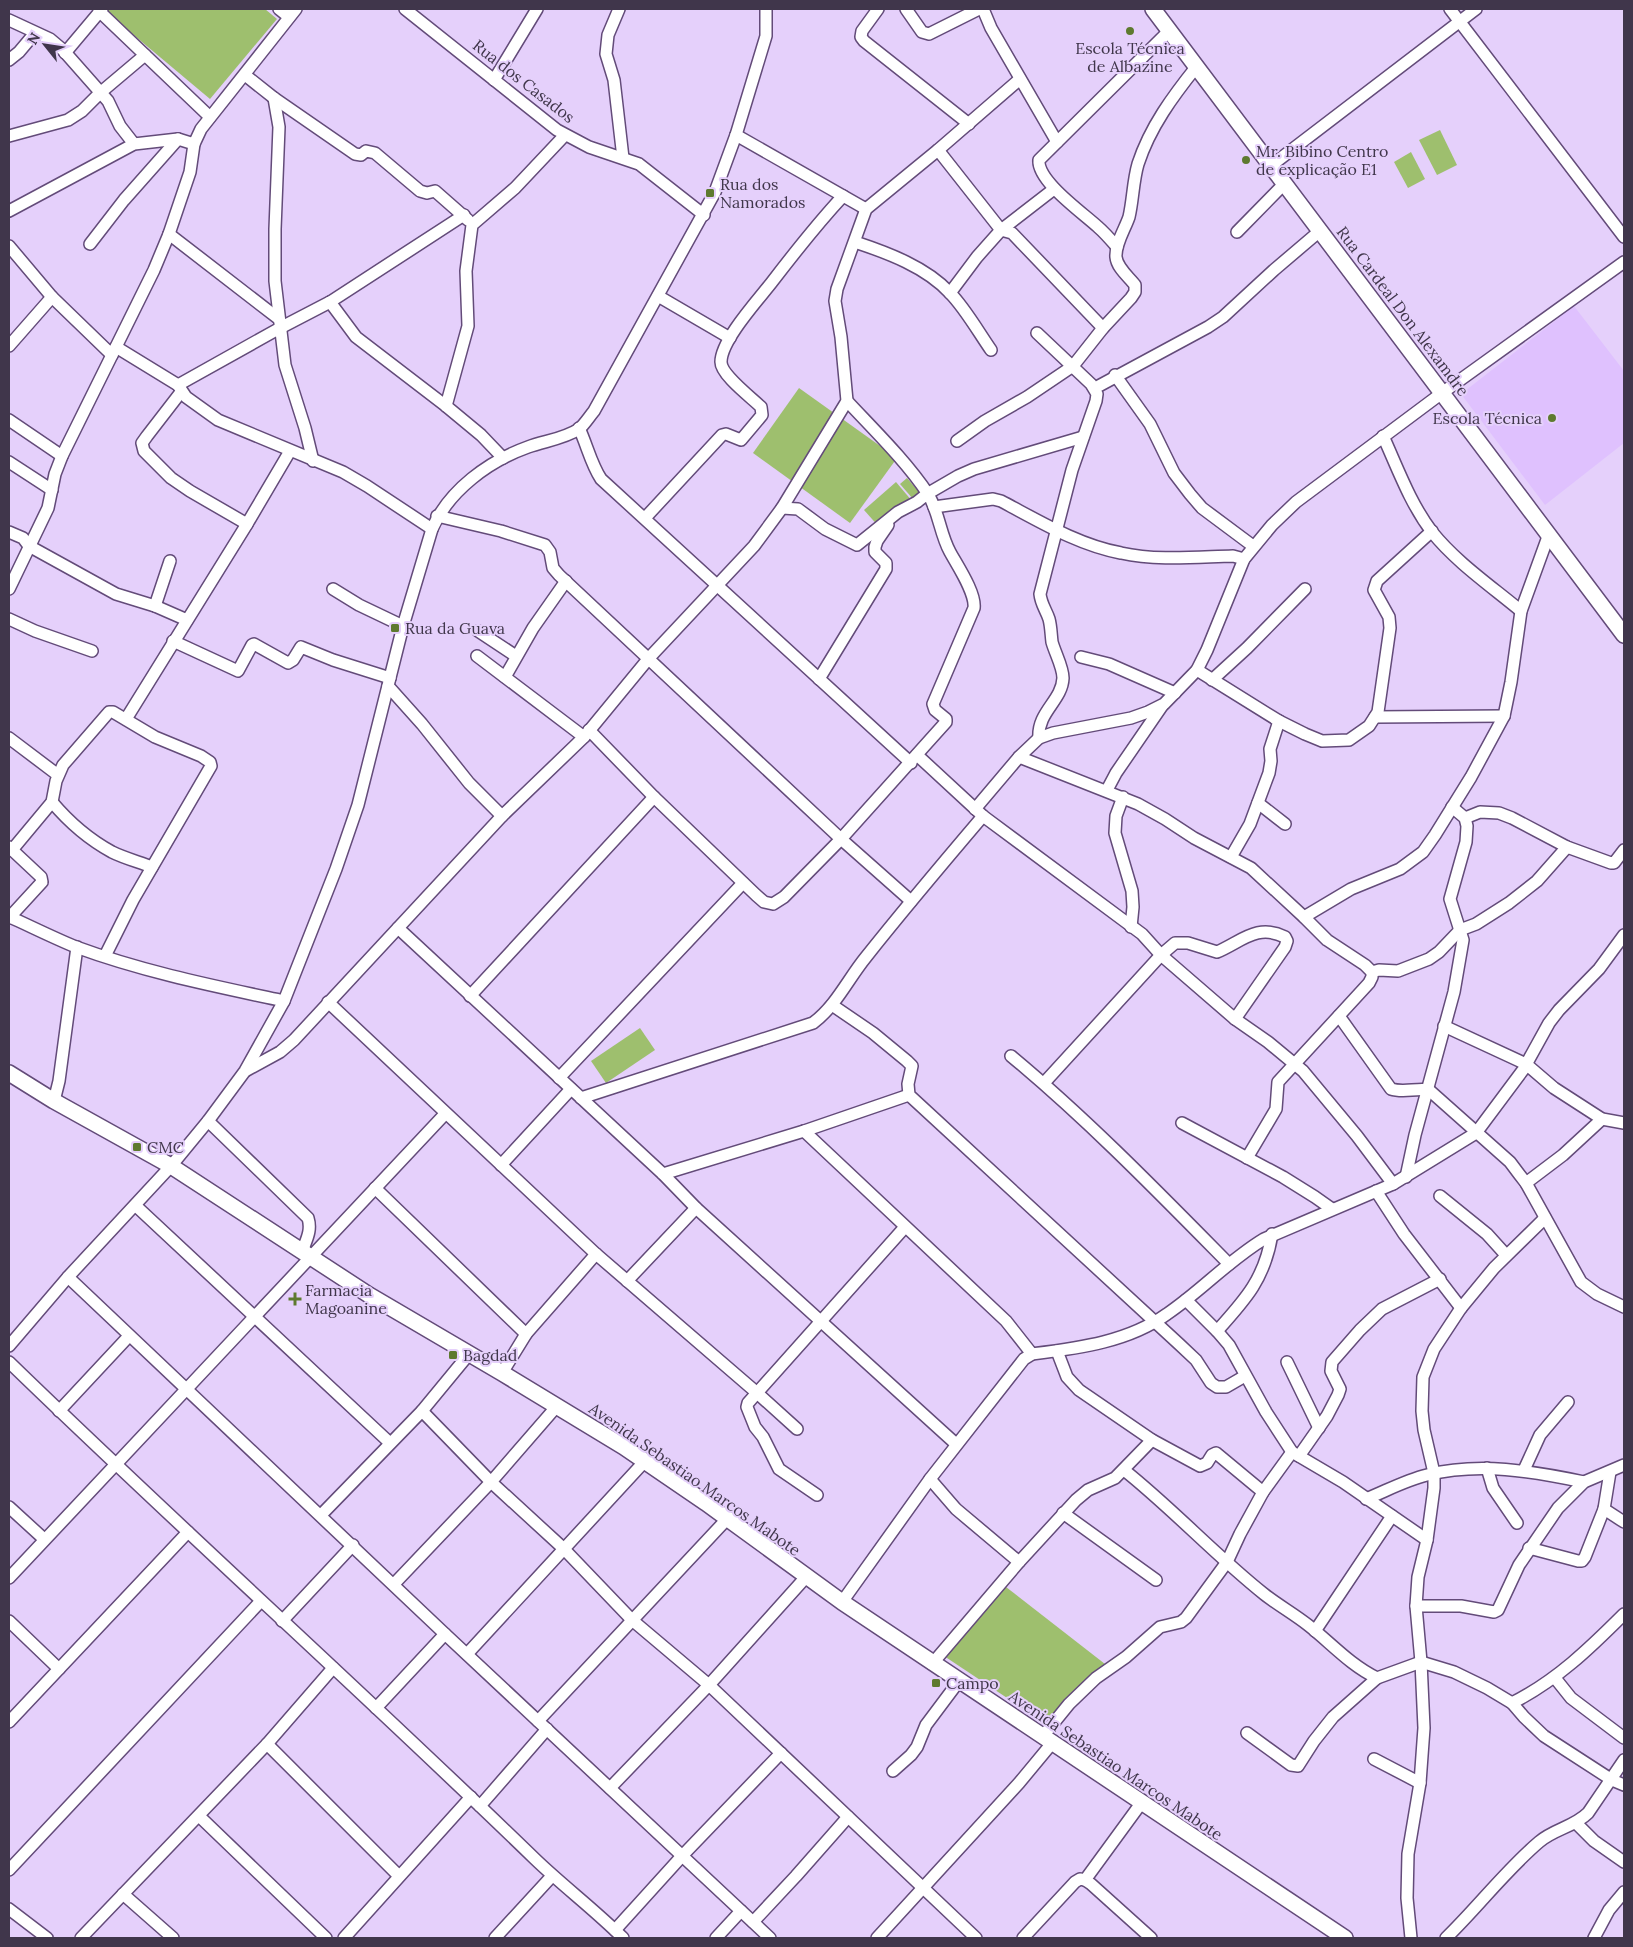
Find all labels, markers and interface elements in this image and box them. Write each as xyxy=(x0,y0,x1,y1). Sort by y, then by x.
north arrow xyxy=(20,20,70,70)
marker: Escola Técnica de Albazine xyxy=(1124,25,1136,37)
text: N xyxy=(23,29,44,48)
street label: Rua dos Casados xyxy=(469,35,579,127)
place label: Escola Técnica de Albazine xyxy=(1075,38,1185,76)
place label: Mr. Bibino Centro de explicação E1 xyxy=(1256,141,1388,179)
marker: Mr. Bibino Centro de explicação E1 xyxy=(1240,154,1252,166)
place label: Rua dos Namorados xyxy=(720,174,805,212)
marker: Rua dos Namorados xyxy=(704,187,716,199)
street label: Rua Cardeal Don Alexamdre xyxy=(1333,222,1474,400)
place label: Escola Técnica xyxy=(1433,408,1542,428)
marker: Escola Técnica xyxy=(1546,412,1558,424)
place label: Rua da Guava xyxy=(405,618,505,638)
marker: Rua da Guava xyxy=(389,622,401,634)
place label: CMC xyxy=(147,1137,184,1157)
marker: CMC xyxy=(131,1141,143,1153)
place label: Farmacia Magoanine xyxy=(305,1280,387,1318)
marker: Farmacia Magoanine xyxy=(289,1293,301,1305)
place label: Bagdad xyxy=(463,1345,518,1365)
marker: Bagdad xyxy=(447,1349,459,1361)
street label: Avenida Sebastiao Marcos Mabote xyxy=(585,1398,805,1560)
place label: Campo xyxy=(946,1673,999,1693)
marker: Campo xyxy=(930,1677,942,1689)
street label: Avenida Sebastiao Marcos Mabote xyxy=(1004,1685,1227,1844)

